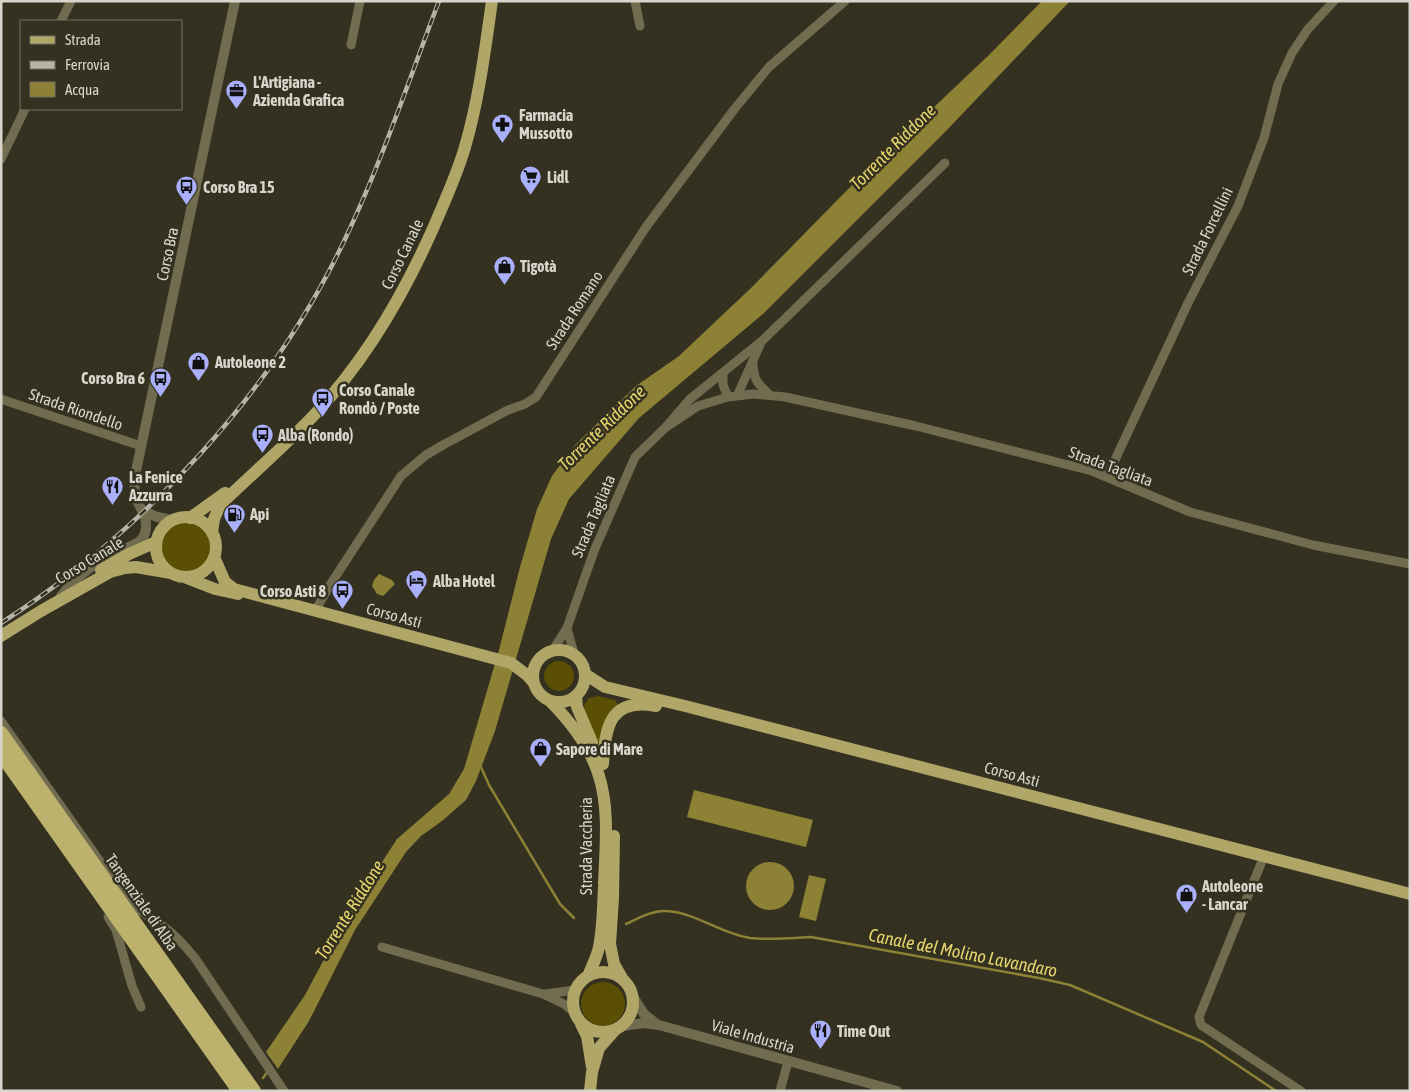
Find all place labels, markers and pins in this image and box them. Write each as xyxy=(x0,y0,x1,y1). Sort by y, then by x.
place label: L'Artigiana - Azienda Grafica xyxy=(252,73,344,109)
office icon: L'Artigiana - Azienda Grafica xyxy=(225,79,249,110)
place label: Farmacia Mussotto xyxy=(519,106,573,142)
pharmacy icon: Farmacia Mussotto xyxy=(491,112,515,143)
supermarket icon: Lidl xyxy=(519,165,543,196)
place label: Lidl xyxy=(547,168,569,186)
bus stop icon: Corso Bra 15 xyxy=(175,175,199,206)
place label: Corso Bra 15 xyxy=(203,178,275,196)
shop icon: Tigotà xyxy=(492,254,516,285)
place label: Tigotà xyxy=(520,257,557,275)
shop icon: Autoleone 2 xyxy=(187,350,211,381)
place label: Autoleone 2 xyxy=(214,353,286,371)
bus stop icon: Corso Bra 6 xyxy=(149,366,173,397)
place label: Corso Bra 6 xyxy=(81,369,145,387)
place label: Corso Canale Rondò / Poste xyxy=(339,381,420,417)
bus stop icon: Corso Canale Rondò / Poste xyxy=(311,387,335,418)
bus stop icon: Alba (Rondo) xyxy=(250,423,274,454)
place label: Alba (Rondo) xyxy=(277,426,354,444)
place label: La Fenice Azzurra xyxy=(128,468,183,504)
restaurant icon: La Fenice Azzurra xyxy=(101,474,125,505)
fuel station icon: Api xyxy=(222,502,246,533)
place label: Api xyxy=(249,505,269,523)
hotel icon: Alba Hotel xyxy=(405,569,429,600)
place label: Alba Hotel xyxy=(432,572,496,590)
bus stop icon: Corso Asti 8 xyxy=(330,579,354,610)
place label: Corso Asti 8 xyxy=(260,582,326,600)
shop icon: Sapore di Mare xyxy=(528,737,552,768)
place label: Sapore di Mare xyxy=(556,740,643,758)
place label: Autoleone - Lancar xyxy=(1201,877,1263,913)
shop icon: Autoleone - Lancar xyxy=(1174,883,1198,914)
restaurant icon: Time Out xyxy=(809,1019,833,1050)
place label: Time Out xyxy=(837,1022,890,1040)

